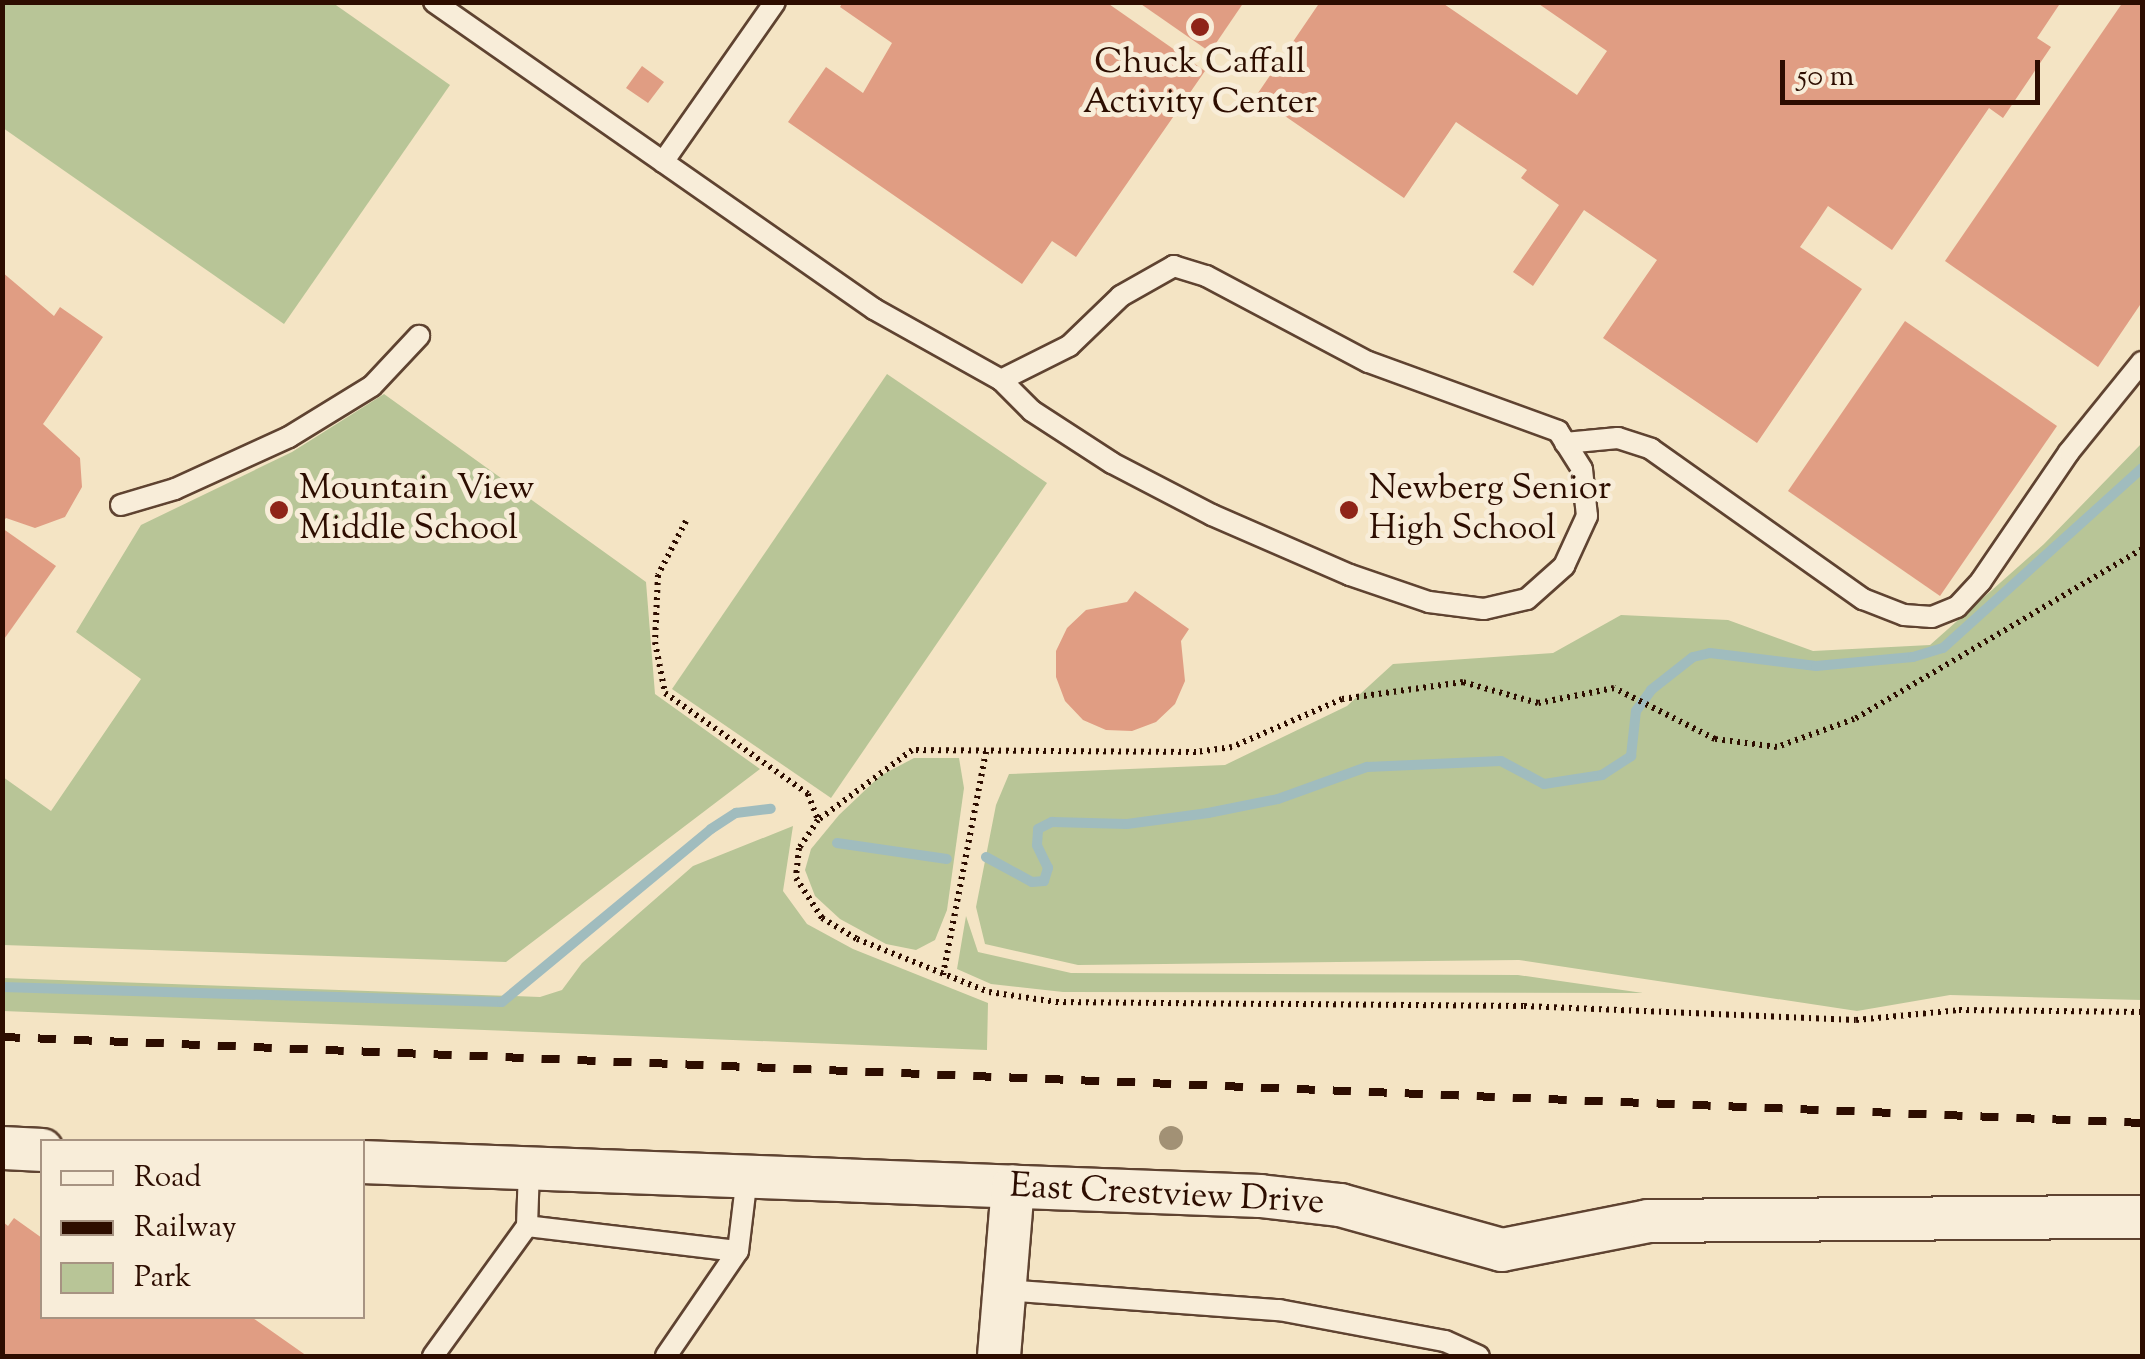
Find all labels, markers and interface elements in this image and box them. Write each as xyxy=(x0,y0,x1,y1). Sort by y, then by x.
marker: Chuck Caffall Activity Center xyxy=(1189,16,1211,38)
scale bar xyxy=(1785,40,2045,102)
place label: Chuck Caffall Activity Center xyxy=(1083,43,1317,125)
text: 50 m xyxy=(1797,56,1854,99)
place label: Mountain View Middle School xyxy=(299,469,534,551)
place label: Newberg Senior High School xyxy=(1369,469,1611,551)
marker: Mountain View Middle School xyxy=(268,499,290,521)
marker: Newberg Senior High School xyxy=(1338,499,1360,521)
legend xyxy=(40,1139,365,1319)
text: Road xyxy=(134,1157,201,1200)
street label: East Crestview Drive xyxy=(1009,1167,1325,1225)
text: Railway xyxy=(134,1207,237,1250)
text: Park xyxy=(134,1257,191,1300)

